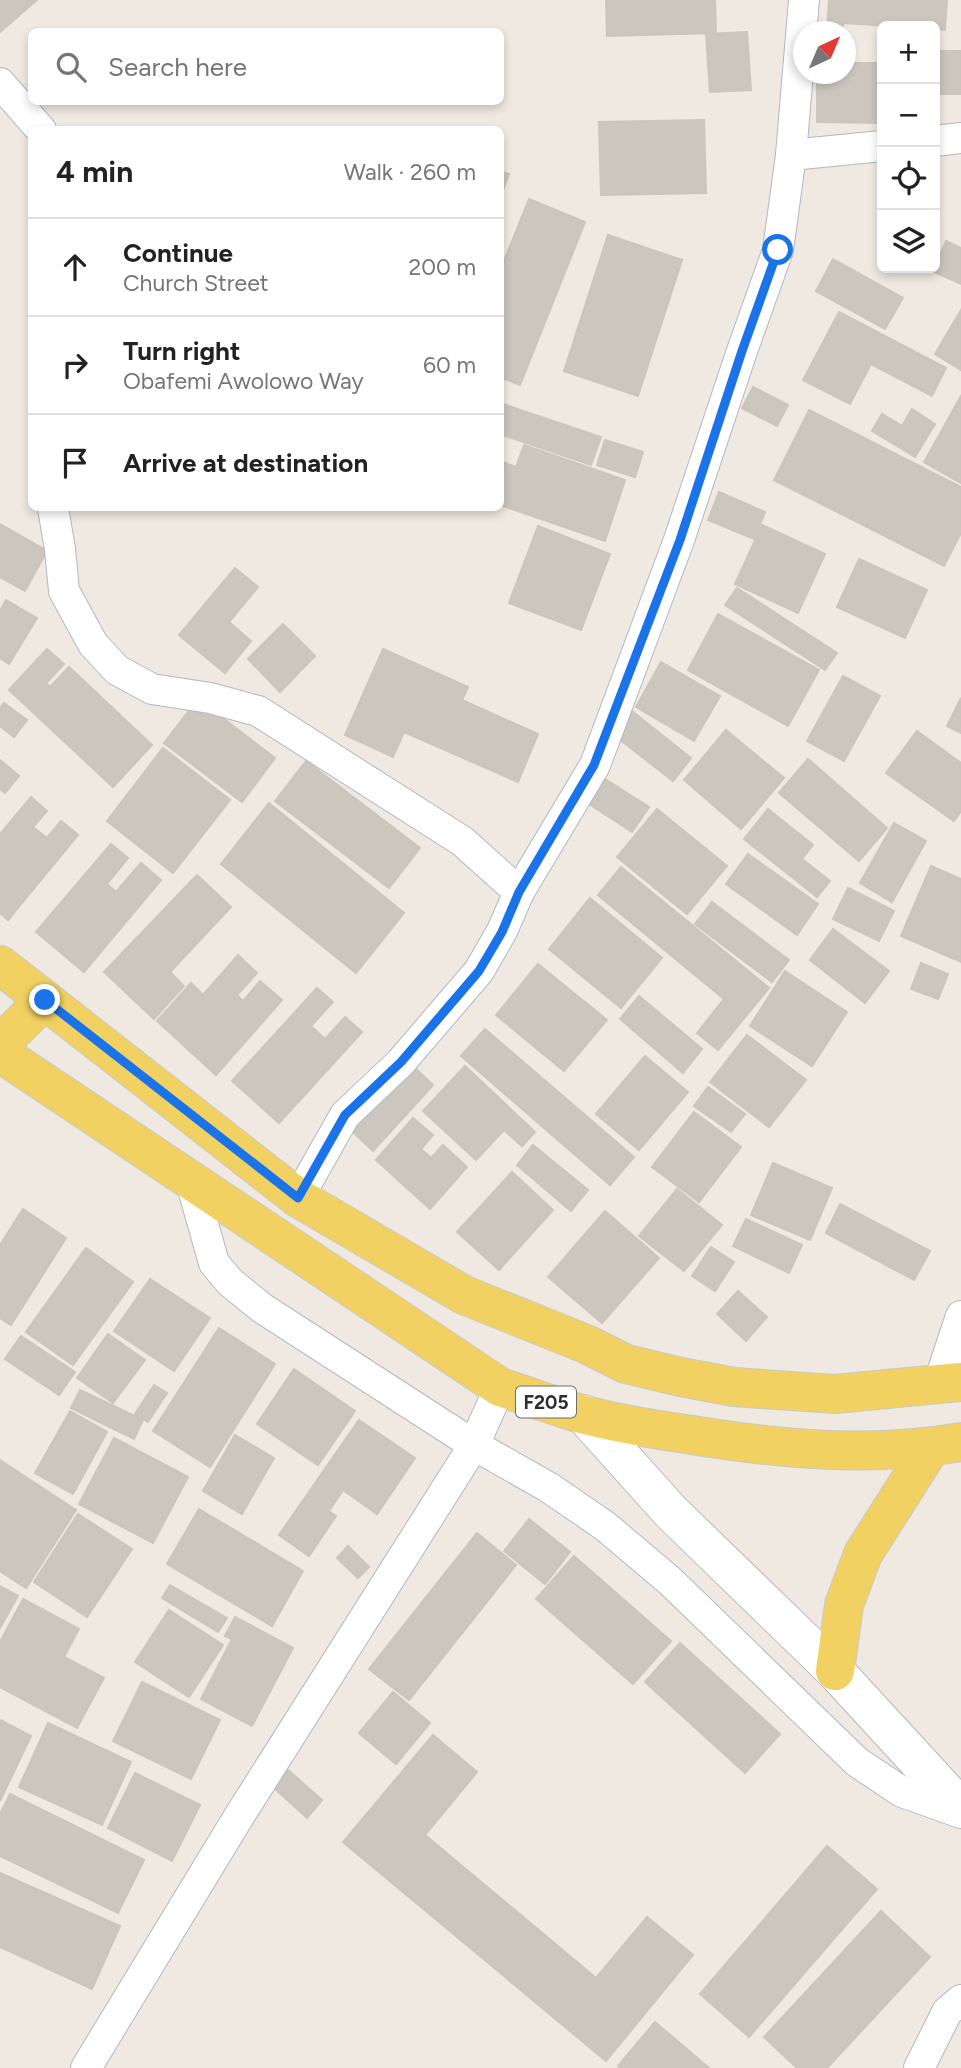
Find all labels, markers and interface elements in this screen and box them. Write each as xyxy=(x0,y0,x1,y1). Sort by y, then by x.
north arrow xyxy=(793,21,856,84)
map controls xyxy=(877,21,940,273)
button: + xyxy=(877,21,940,84)
search box xyxy=(28,28,504,105)
icon: search xyxy=(52,48,90,86)
text: Search here xyxy=(108,51,247,83)
button: − xyxy=(877,84,940,147)
button: locate xyxy=(877,147,940,210)
text: 4 min xyxy=(56,153,133,190)
text: Walk · 260 m xyxy=(344,158,476,186)
button: layers xyxy=(877,210,940,273)
route start xyxy=(762,234,793,265)
text: Continue xyxy=(123,237,233,269)
icon: ahead xyxy=(56,248,94,286)
text: 200 m xyxy=(408,253,476,281)
text: Church Street xyxy=(123,269,268,297)
text: Turn right xyxy=(123,335,240,367)
icon: right xyxy=(56,346,94,384)
text: 60 m xyxy=(423,351,476,379)
text: Obafemi Awolowo Way xyxy=(123,367,364,395)
icon: arrive xyxy=(56,444,94,482)
text: Arrive at destination xyxy=(123,447,368,479)
route end xyxy=(29,984,60,1015)
road number: F205 xyxy=(516,1386,576,1418)

